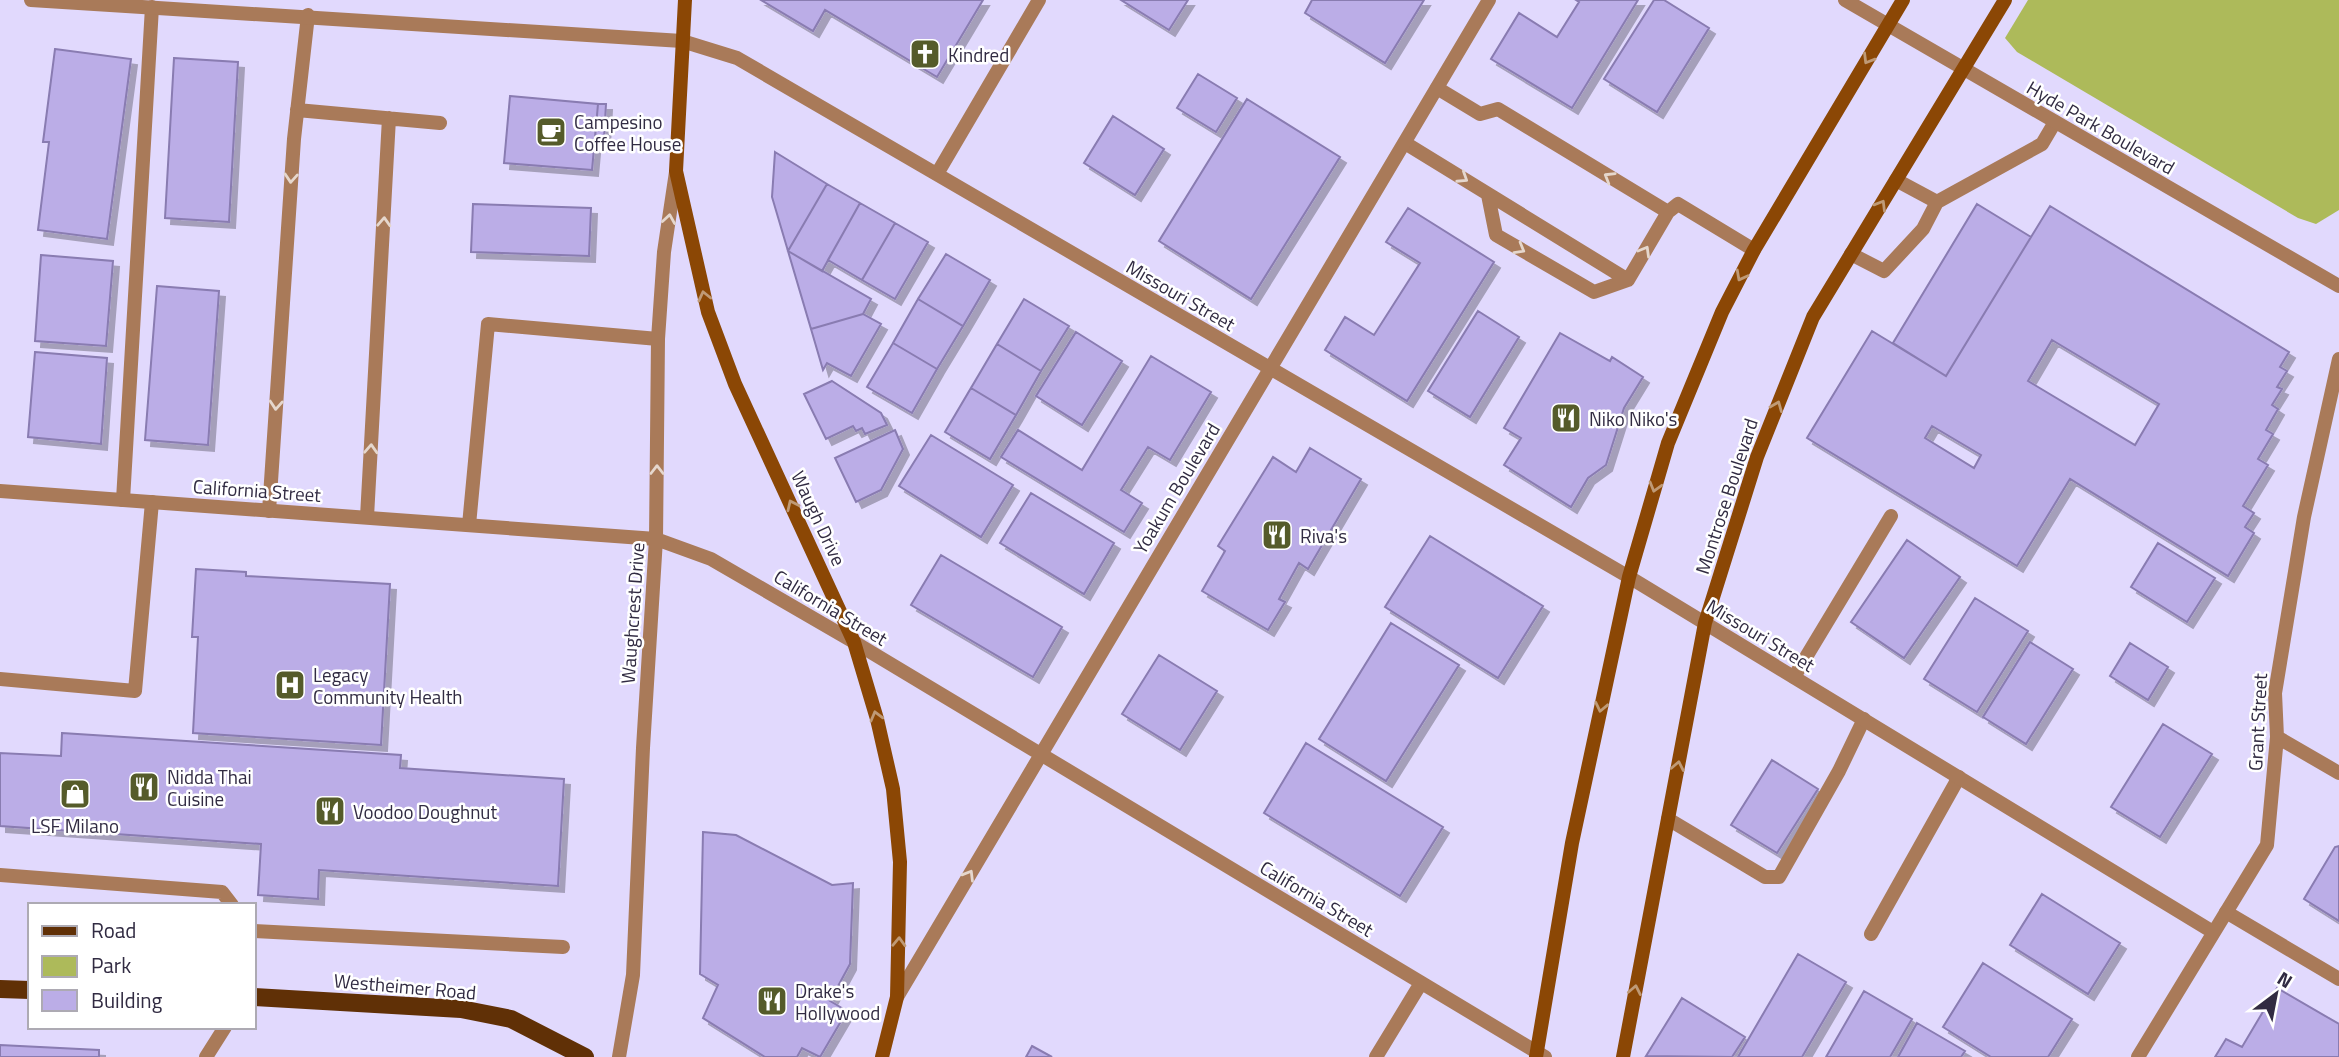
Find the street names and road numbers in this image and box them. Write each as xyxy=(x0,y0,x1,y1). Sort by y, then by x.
street label: Hyde Park Boulevard xyxy=(2022,73,2180,181)
street label: Missouri Street xyxy=(1121,252,1241,338)
street label: Montrose Boulevard xyxy=(1687,414,1765,578)
street label: Yoakum Boulevard xyxy=(1125,417,1227,559)
street label: Waugh Drive xyxy=(784,466,854,570)
street label: California Street xyxy=(192,471,322,509)
street label: Waughcrest Drive xyxy=(613,541,651,685)
street label: California Street xyxy=(769,562,894,653)
street label: Missouri Street xyxy=(1701,591,1821,679)
street label: Grant Street xyxy=(2240,672,2274,772)
street label: California Street xyxy=(1255,853,1380,944)
street label: Westheimer Road xyxy=(333,965,477,1007)

